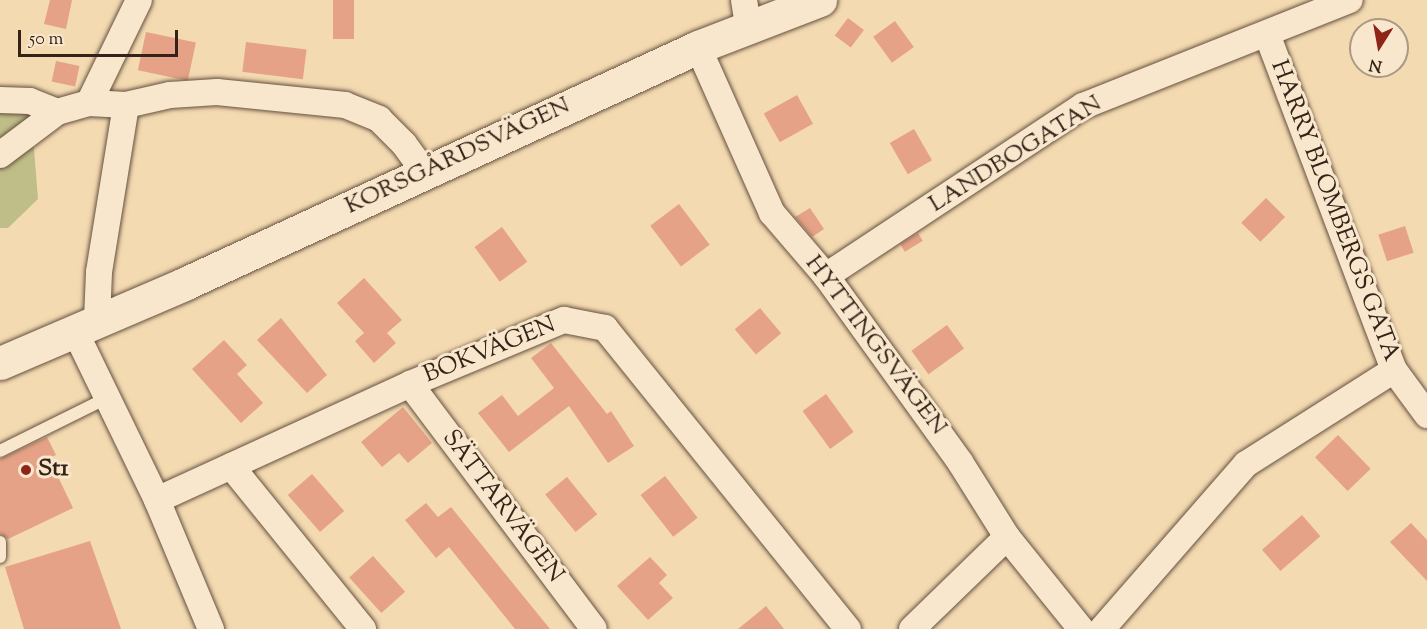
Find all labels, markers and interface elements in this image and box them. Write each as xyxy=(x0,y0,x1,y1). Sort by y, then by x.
scale bar xyxy=(21,18,182,56)
north arrow xyxy=(1349,18,1409,78)
text: 50 m xyxy=(29,27,63,53)
text: N xyxy=(1367,52,1384,77)
street label: HARRY BLOMBERGS GATA xyxy=(1263,56,1405,366)
street label: LANDBOGATAN xyxy=(924,90,1108,220)
street label: KORSGÅRDSVÄGEN xyxy=(341,92,575,222)
street label: HYTTINGSVÄGEN xyxy=(798,250,952,442)
street label: BOKVÄGEN xyxy=(420,311,560,391)
street label: SÄTTARVÄGEN xyxy=(435,425,569,589)
place label: St1 xyxy=(38,456,69,484)
marker: St1 xyxy=(19,463,33,477)

